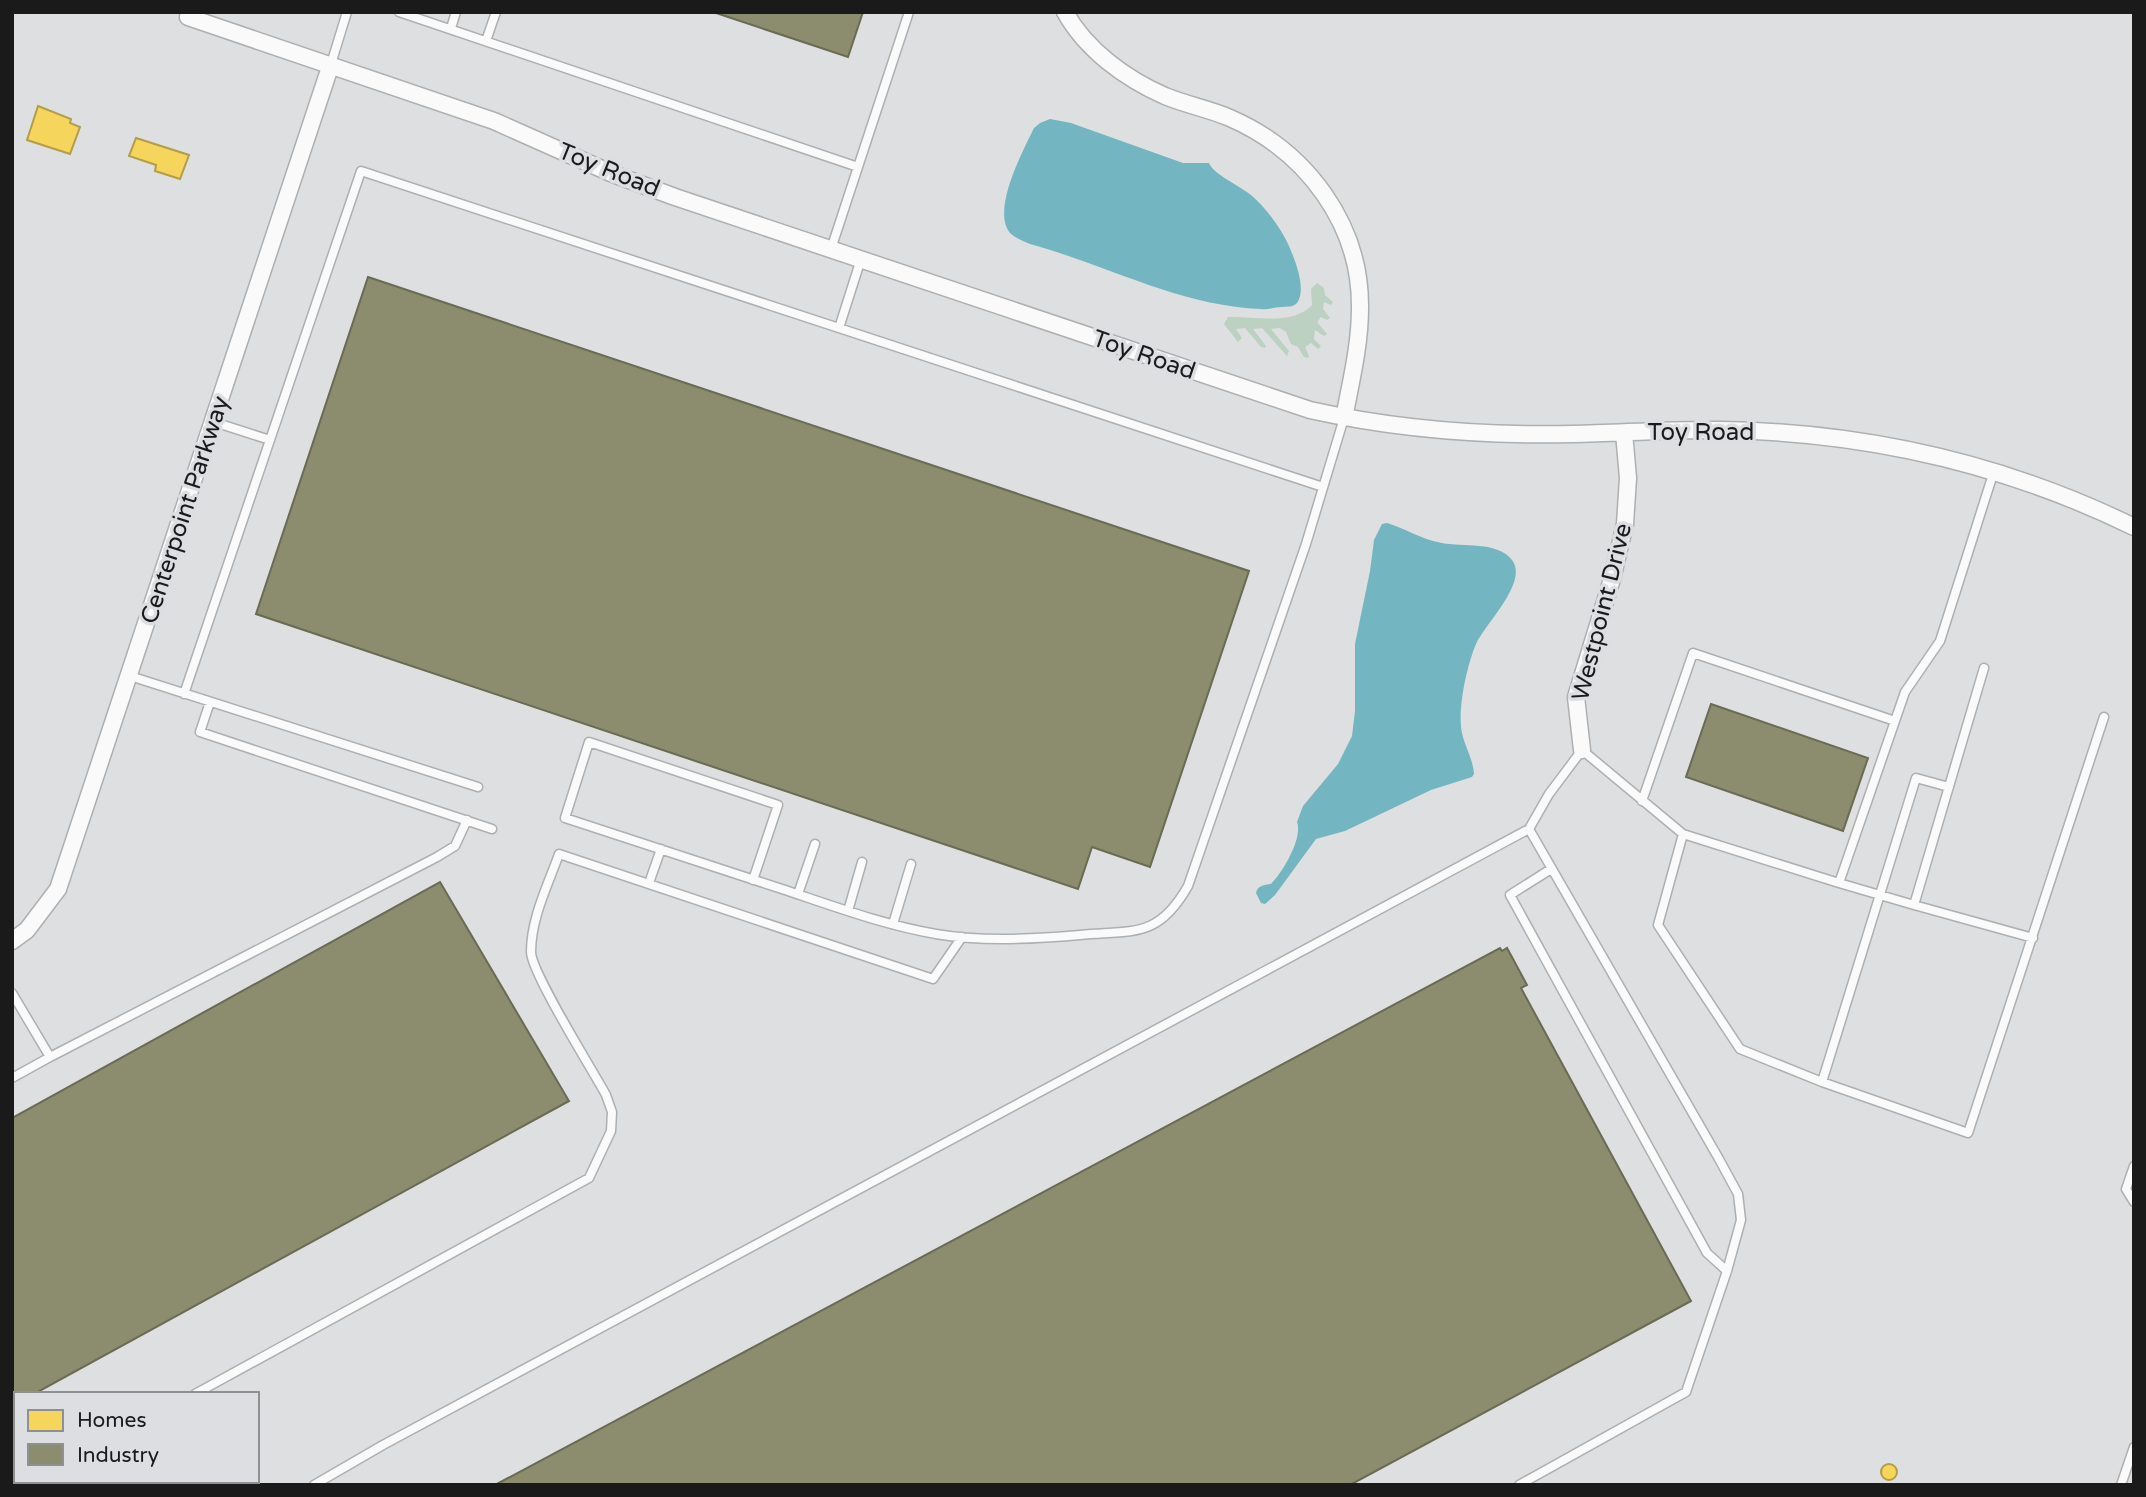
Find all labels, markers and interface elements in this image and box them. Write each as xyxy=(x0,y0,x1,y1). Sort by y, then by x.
street label: Toy Road xyxy=(554,137,664,203)
street label: Toy Road xyxy=(1089,324,1199,386)
street label: Centerpoint Parkway xyxy=(134,392,236,628)
street label: Toy Road xyxy=(1648,418,1754,447)
street label: Westpoint Drive xyxy=(1566,520,1638,704)
legend xyxy=(14,1392,259,1483)
text: Homes xyxy=(77,1408,147,1433)
text: Industry xyxy=(77,1443,159,1468)

